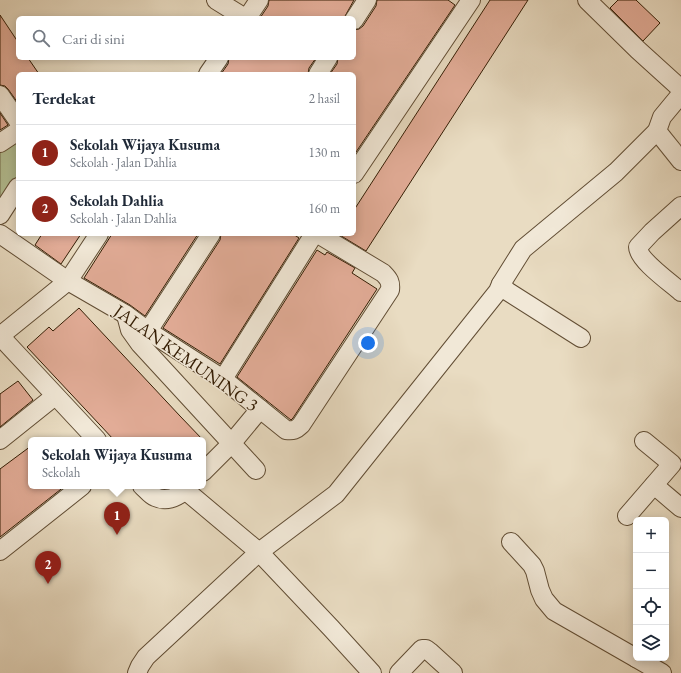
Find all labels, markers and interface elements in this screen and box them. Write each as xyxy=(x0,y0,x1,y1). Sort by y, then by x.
search box xyxy=(16,16,356,60)
icon: search xyxy=(30,27,52,49)
text: Cari di sini xyxy=(62,29,125,48)
text: Terdekat xyxy=(32,87,95,109)
text: 2 hasil xyxy=(309,90,340,107)
text: Sekolah Wijaya Kusuma xyxy=(70,135,220,154)
text: 1 xyxy=(42,144,48,161)
text: 130 m xyxy=(309,144,340,161)
text: Sekolah · Jalan Dahlia xyxy=(70,154,177,171)
text: Sekolah Dahlia xyxy=(70,191,164,210)
text: 2 xyxy=(42,200,48,217)
text: 160 m xyxy=(309,200,340,217)
text: Sekolah · Jalan Dahlia xyxy=(70,210,177,227)
street label: JALAN KEMUNING 3 xyxy=(108,298,263,416)
your location xyxy=(358,333,378,353)
popup xyxy=(28,437,206,489)
text: Sekolah Wijaya Kusuma xyxy=(42,445,192,464)
text: Sekolah xyxy=(42,464,80,481)
pin: 1 xyxy=(104,502,130,535)
map controls xyxy=(633,517,669,661)
button: + xyxy=(633,517,669,553)
pin: 2 xyxy=(35,551,61,584)
button: − xyxy=(633,553,669,589)
button: locate xyxy=(633,589,669,625)
button: layers xyxy=(633,625,669,661)

